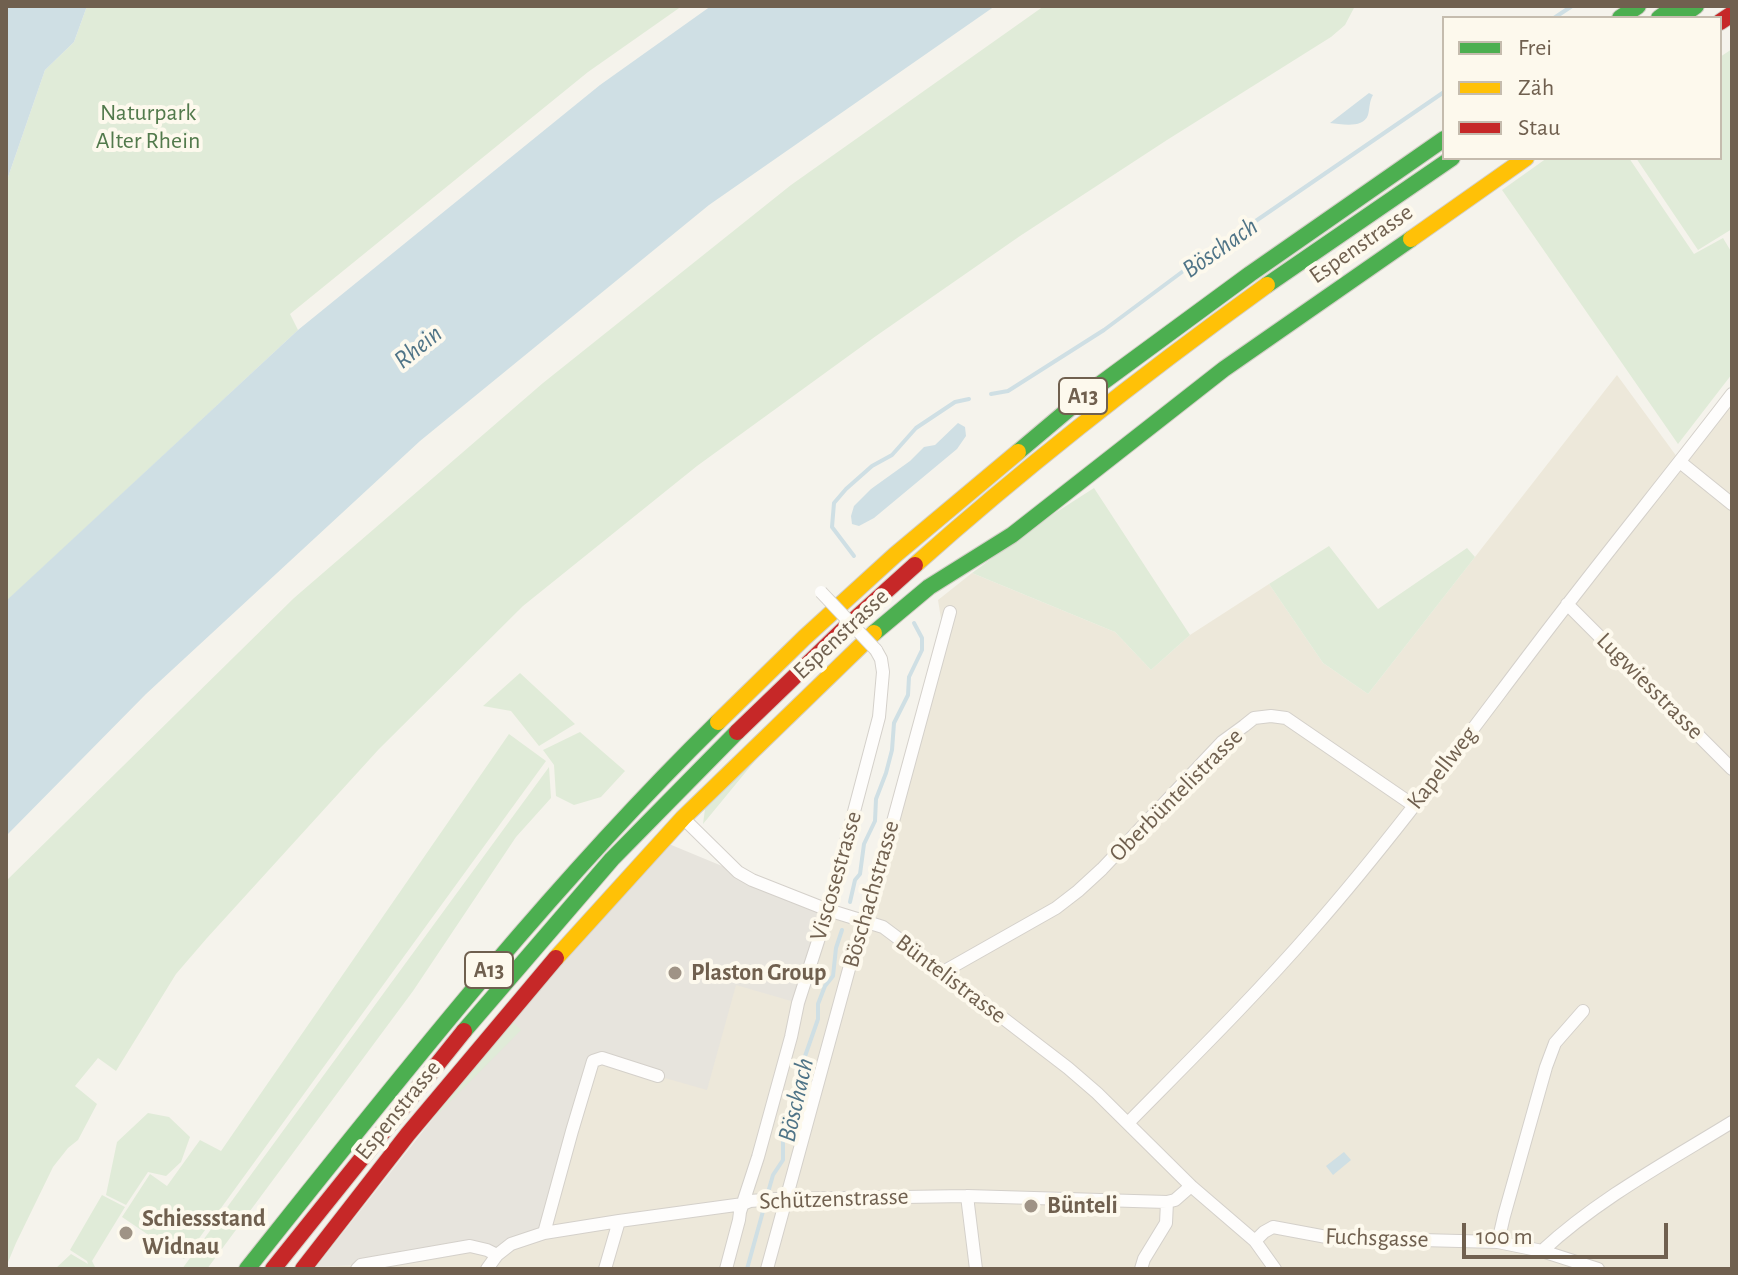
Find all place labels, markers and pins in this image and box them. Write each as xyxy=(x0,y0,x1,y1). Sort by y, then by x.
place label: Plaston Group xyxy=(691,959,826,987)
marker: Plaston Group xyxy=(666,964,684,982)
place label: Bünteli xyxy=(1047,1192,1118,1220)
marker: Bünteli xyxy=(1022,1197,1040,1215)
place label: Schiessstand Widnau xyxy=(142,1205,266,1261)
marker: Schiessstand Widnau xyxy=(117,1224,135,1242)

